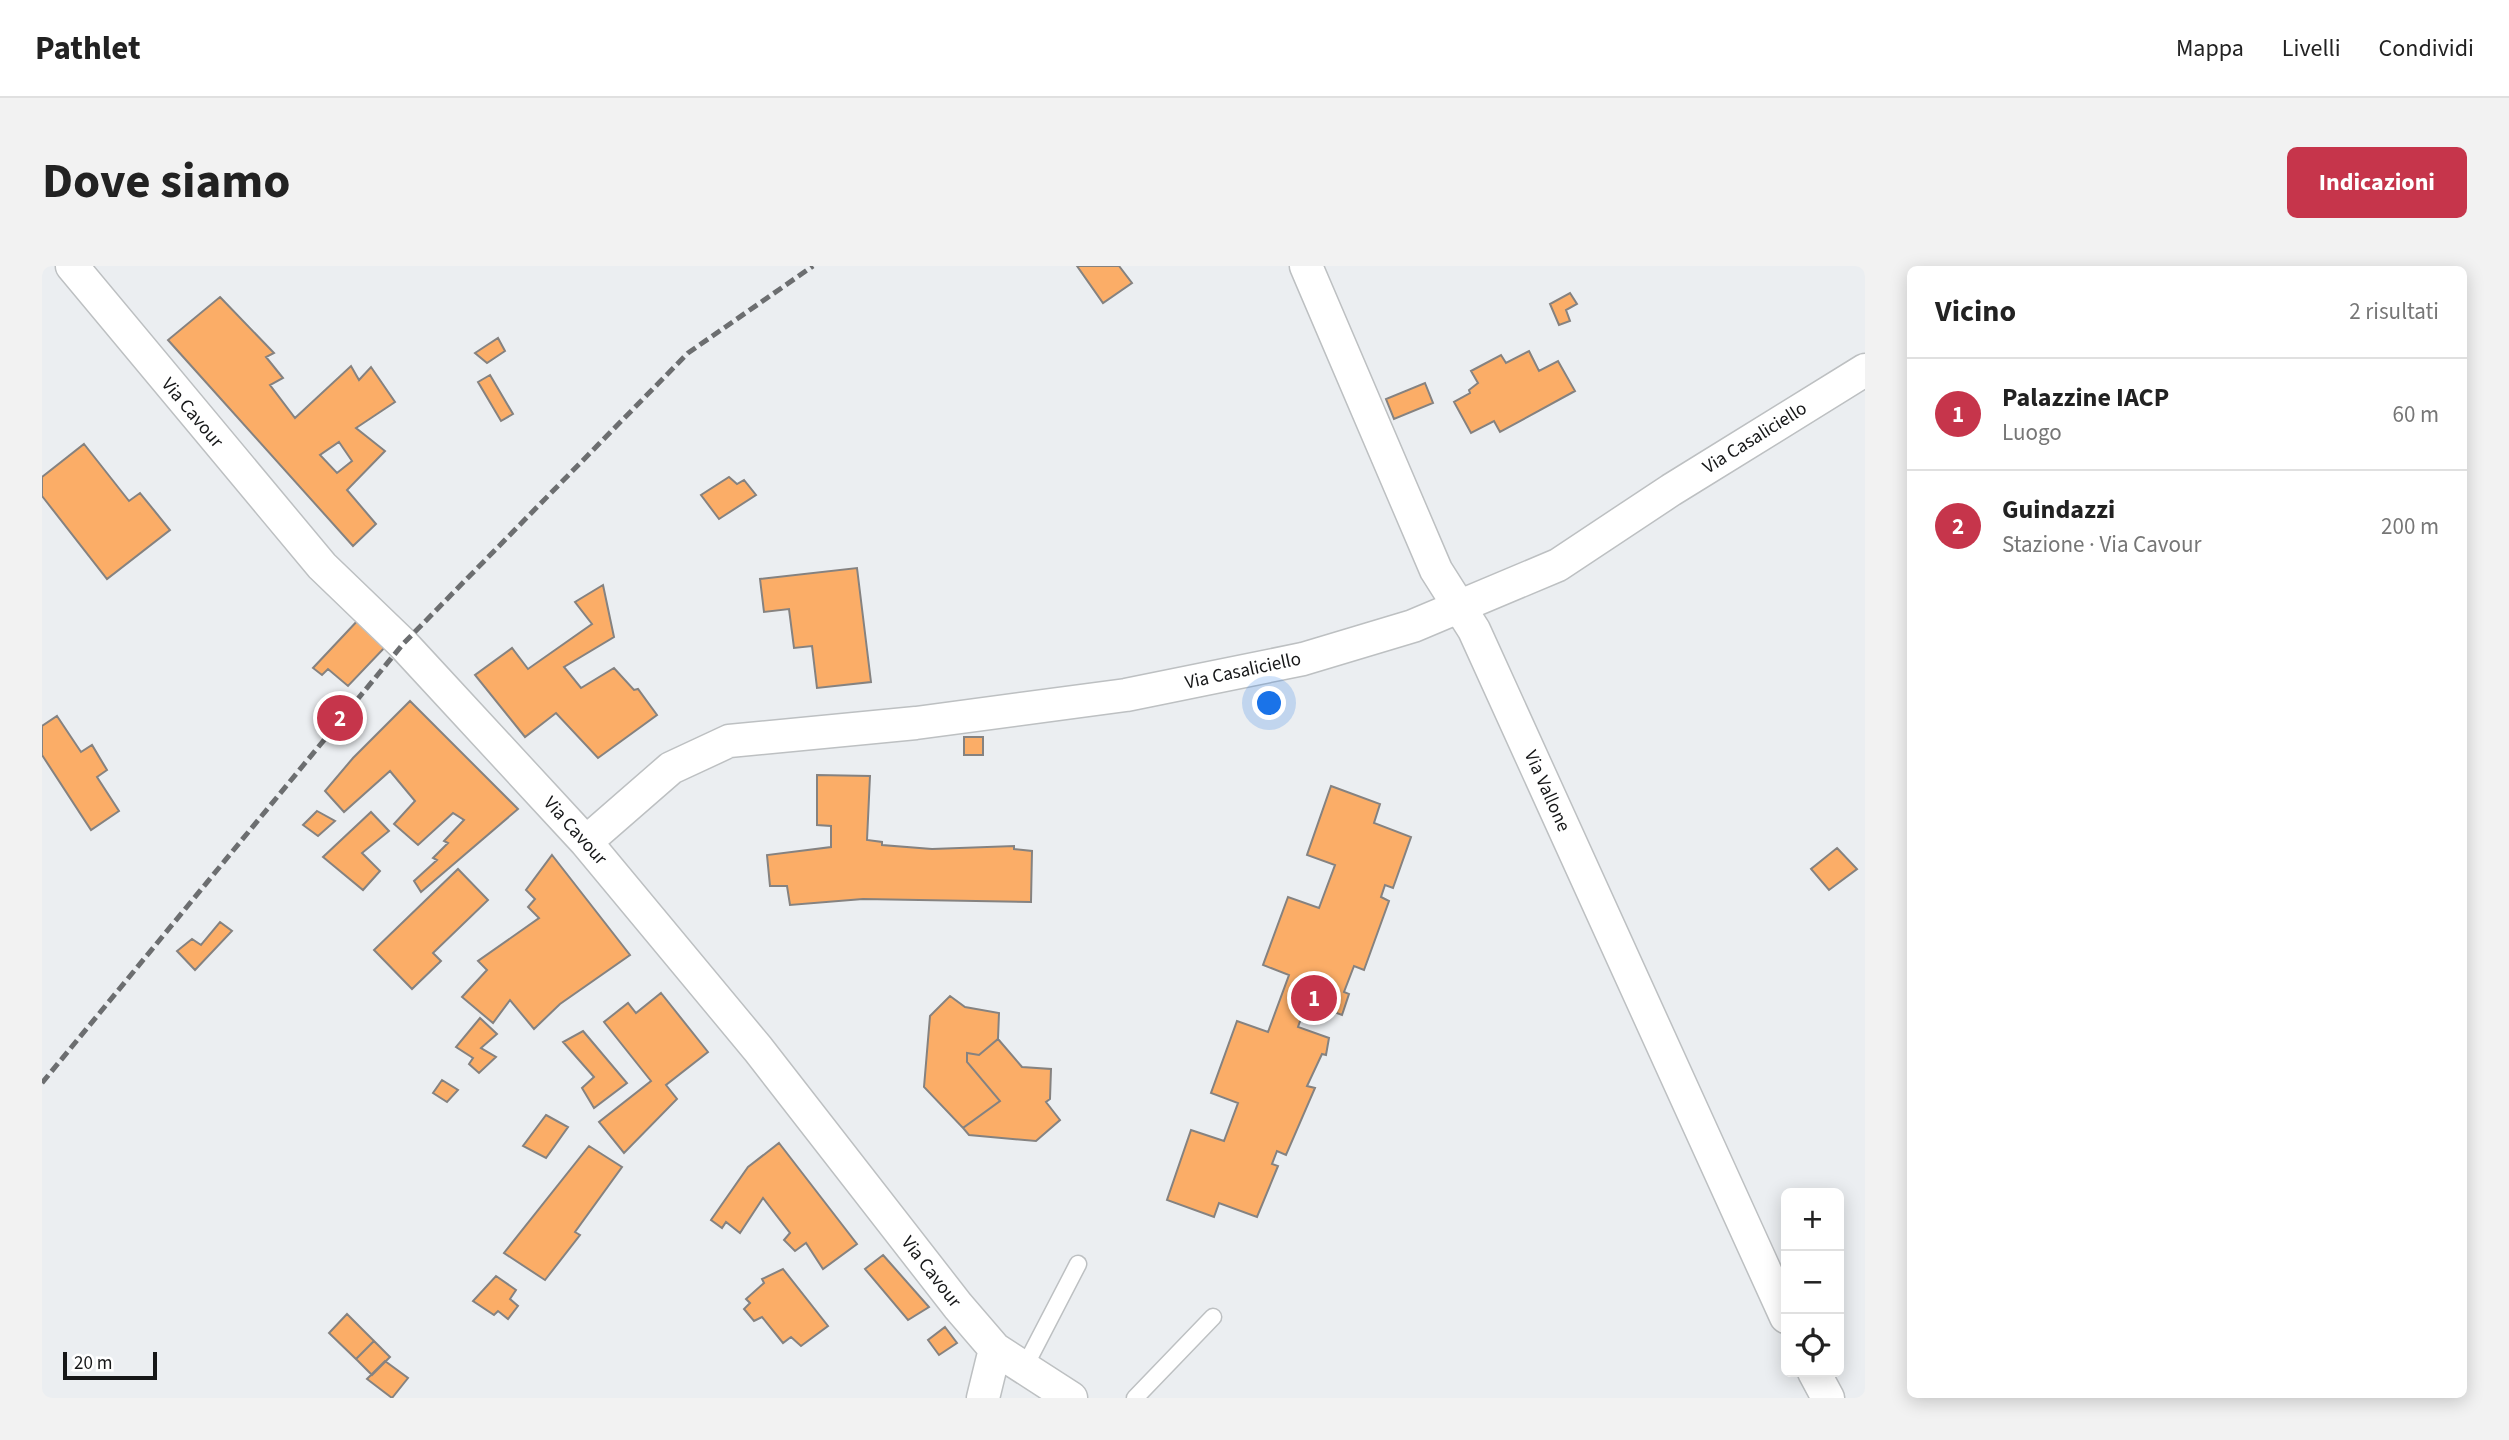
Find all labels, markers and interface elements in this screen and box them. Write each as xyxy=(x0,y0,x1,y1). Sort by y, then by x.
text: Pathlet xyxy=(35,25,141,72)
text: Mappa xyxy=(2176,31,2244,66)
text: Livelli xyxy=(2282,31,2341,66)
text: Condividi xyxy=(2379,31,2474,66)
text: Dove siamo xyxy=(42,147,291,217)
button: Indicazioni xyxy=(2287,147,2467,218)
text: Vicino xyxy=(1935,290,2016,333)
text: 2 risultati xyxy=(2349,295,2439,328)
street label: Via Cavour xyxy=(155,372,230,454)
text: Palazzine IACP xyxy=(2002,379,2169,416)
street label: Via Casaliciello xyxy=(1698,395,1812,481)
text: 1 xyxy=(1952,398,1964,431)
text: 60 m xyxy=(2392,398,2439,431)
text: Luogo xyxy=(2002,416,2062,449)
text: Guindazzi xyxy=(2002,491,2115,528)
text: 2 xyxy=(1952,510,1964,543)
text: 200 m xyxy=(2381,510,2439,543)
text: Stazione · Via Cavour xyxy=(2002,528,2201,561)
street label: Via Casaliciello xyxy=(1182,646,1304,696)
your location xyxy=(1252,686,1286,720)
pin: 2 xyxy=(317,692,363,744)
street label: Via Vallone xyxy=(1517,746,1577,836)
street label: Via Cavour xyxy=(537,791,614,872)
pin: 1 xyxy=(1291,972,1337,1024)
map controls xyxy=(1781,1188,1844,1377)
button: + xyxy=(1781,1188,1844,1251)
street label: Via Cavour xyxy=(894,1230,968,1314)
button: − xyxy=(1781,1251,1844,1314)
button: locate xyxy=(1781,1314,1844,1377)
scale bar xyxy=(63,1349,158,1381)
text: 20 m xyxy=(74,1350,112,1377)

